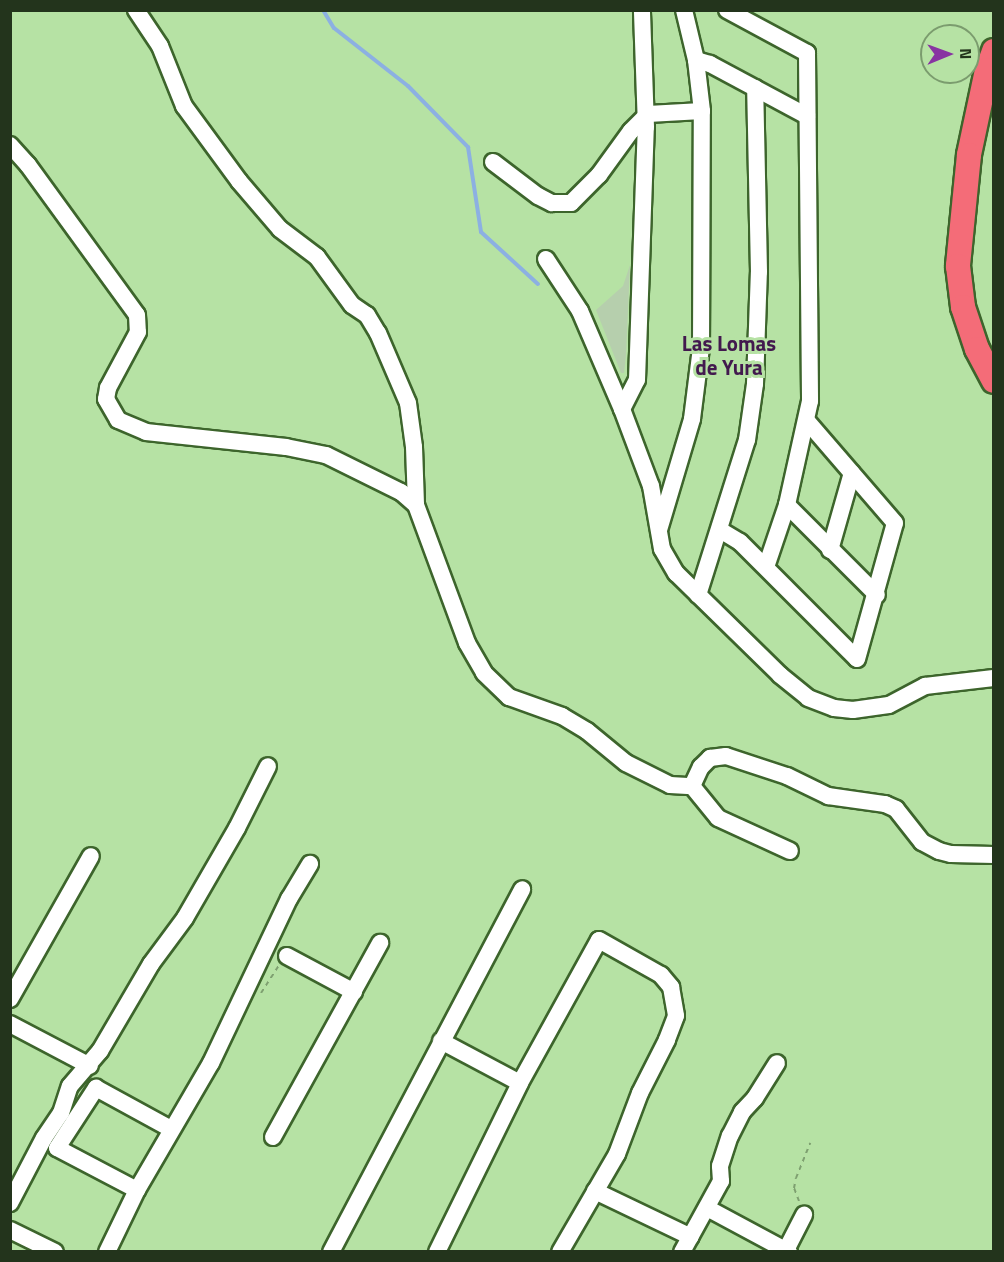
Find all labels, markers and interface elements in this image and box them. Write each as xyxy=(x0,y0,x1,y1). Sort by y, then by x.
north arrow xyxy=(920,24,980,84)
text: N xyxy=(954,48,978,59)
district label: Las Lomas de Yura xyxy=(682,330,776,380)

